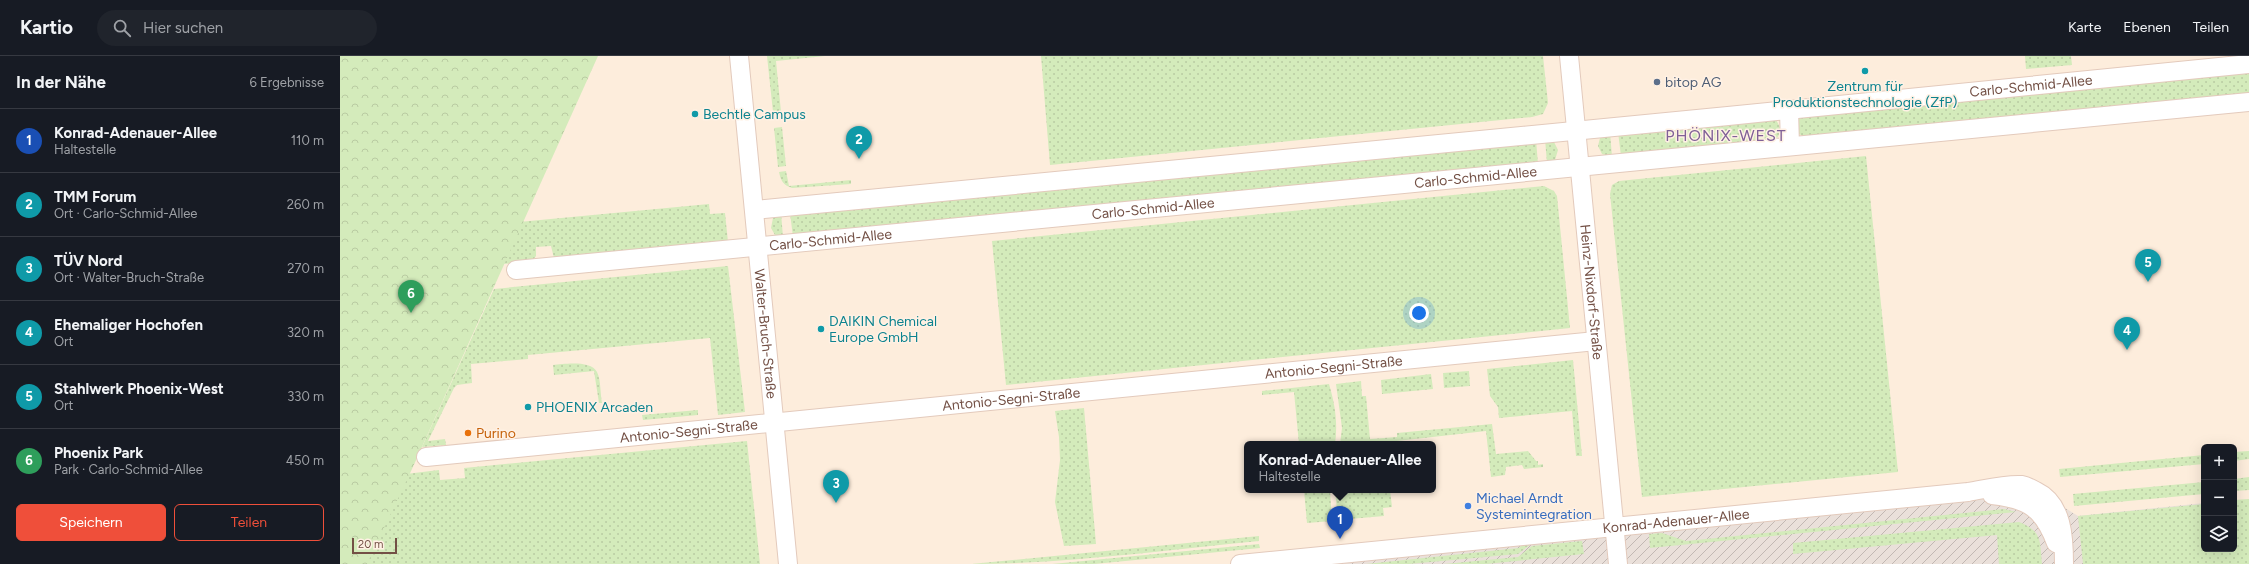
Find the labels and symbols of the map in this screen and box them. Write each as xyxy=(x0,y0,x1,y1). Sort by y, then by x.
marker: Zentrum für Produktionstechnologie (ZfP) xyxy=(1860,66,1870,76)
street label: Carlo-Schmid-Allee xyxy=(1969,72,2094,101)
place label: bitop AG xyxy=(1665,74,1722,91)
marker: bitop AG xyxy=(1652,77,1662,87)
place label: Zentrum für Produktionstechnologie (ZfP) xyxy=(1773,78,1957,111)
place label: Bechtle Campus xyxy=(703,106,806,123)
marker: Bechtle Campus xyxy=(690,109,700,119)
pin: 2 xyxy=(846,126,872,159)
district label: PHÖNIX-WEST xyxy=(1665,126,1787,145)
street label: Carlo-Schmid-Allee xyxy=(1413,163,1538,192)
street label: Carlo-Schmid-Allee xyxy=(1091,194,1216,223)
street label: Heinz-Nixdorf-Straße xyxy=(1576,223,1606,361)
street label: Carlo-Schmid-Allee xyxy=(768,226,893,254)
pin: 5 xyxy=(2135,249,2161,282)
street label: Walter-Bruch-Straße xyxy=(751,268,780,400)
pin: 6 xyxy=(398,280,424,313)
your location xyxy=(1409,303,1429,323)
place label: DAIKIN Chemical Europe GmbH xyxy=(829,313,937,346)
pin: 4 xyxy=(2114,317,2140,350)
marker: DAIKIN Chemical Europe GmbH xyxy=(816,324,826,334)
street label: Antonio-Segni-Straße xyxy=(1264,352,1404,383)
street label: Antonio-Segni-Straße xyxy=(941,384,1081,415)
place label: PHOENIX Arcaden xyxy=(536,399,653,416)
marker: PHOENIX Arcaden xyxy=(523,402,533,412)
street label: Antonio-Segni-Straße xyxy=(619,416,759,447)
place label: Purino xyxy=(476,425,516,442)
marker: Purino xyxy=(463,428,473,438)
pin: 3 xyxy=(823,470,849,503)
place label: Michael Arndt Systemintegration xyxy=(1476,490,1592,523)
marker: Michael Arndt Systemintegration xyxy=(1463,501,1473,511)
pin: 1 xyxy=(1327,506,1353,539)
street label: Konrad-Adenauer-Allee xyxy=(1602,506,1751,537)
scale bar xyxy=(352,536,397,555)

